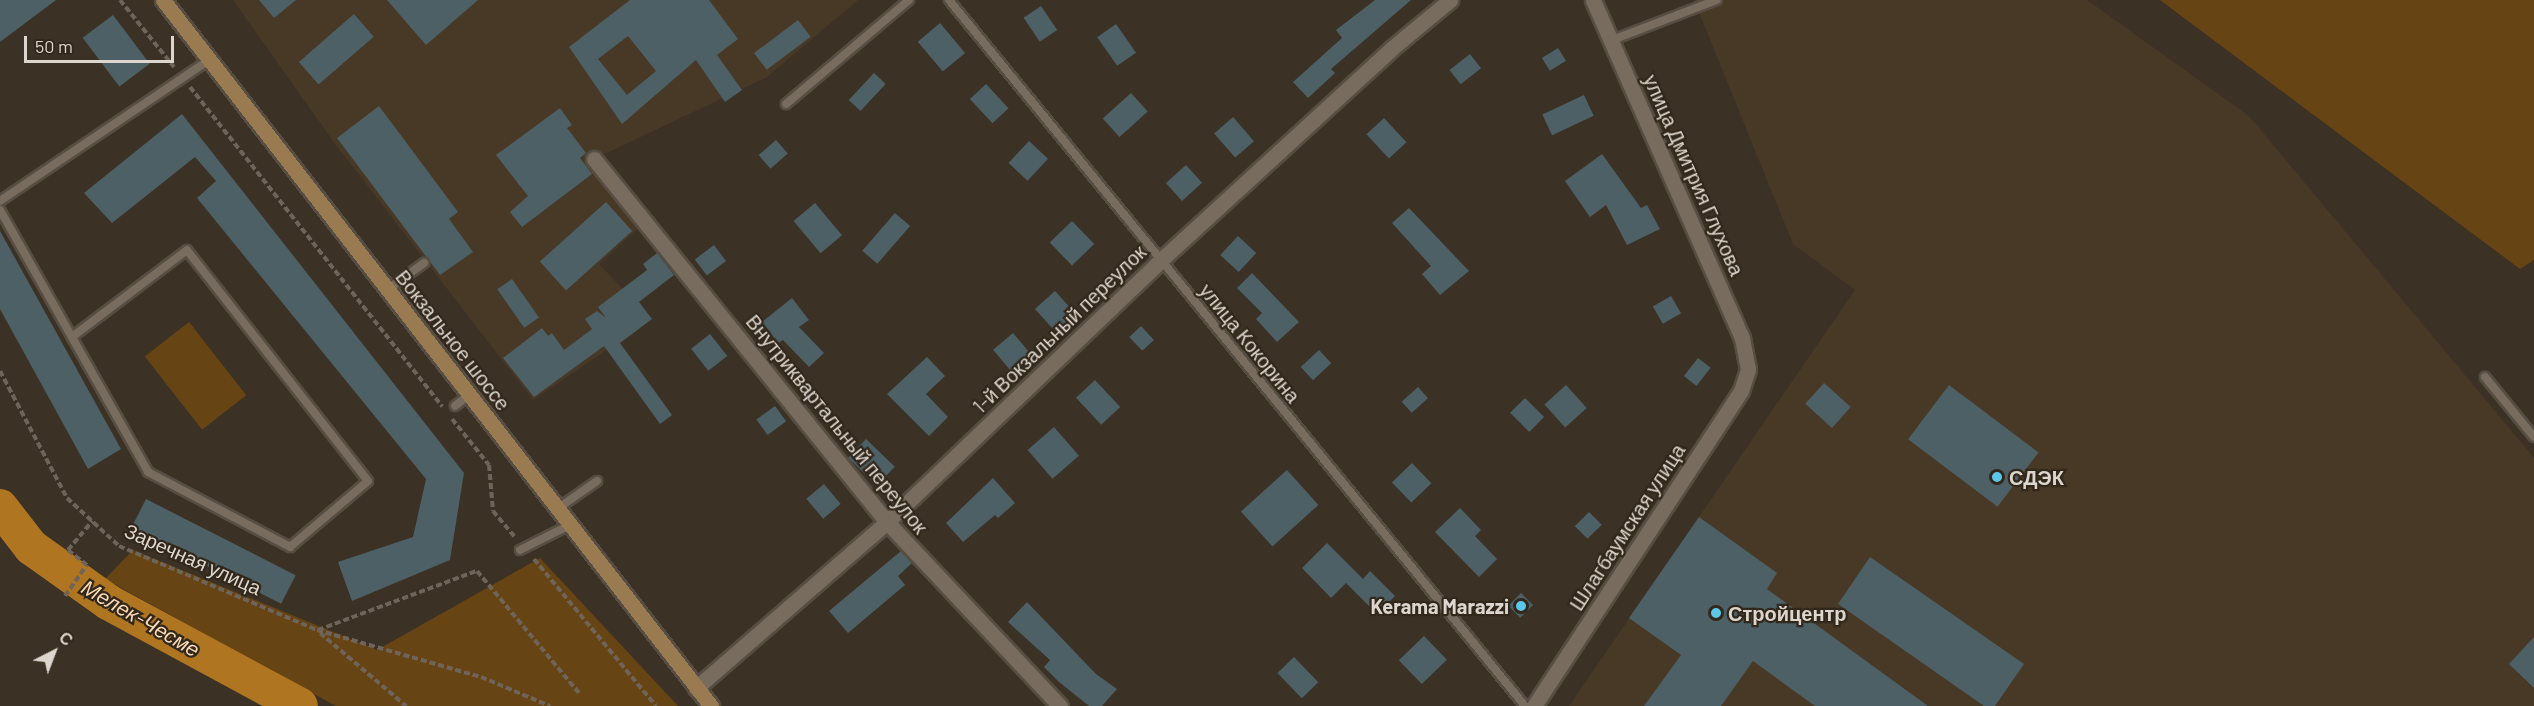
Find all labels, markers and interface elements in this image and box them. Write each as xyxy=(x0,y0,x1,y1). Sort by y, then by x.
scale bar xyxy=(27,24,177,62)
text: 50 m xyxy=(35,35,73,57)
street label: улица Дмитрия Глухова xyxy=(1639,71,1749,279)
street label: 1-й Вокзальный переулок xyxy=(967,240,1151,418)
street label: Вокзальное шоссе xyxy=(391,265,515,415)
street label: улица Кокорина xyxy=(1195,279,1305,407)
street label: Внутриквартальный переулок xyxy=(741,310,933,538)
street label: Шлагбаумская улица xyxy=(1564,439,1690,615)
place label: СДЭК xyxy=(2009,465,2064,489)
marker: СДЭК xyxy=(1990,470,2004,484)
street label: Заречная улица xyxy=(121,518,265,600)
water label: Мелек-Чесме xyxy=(77,574,205,662)
place label: Kerama Marazzi xyxy=(1370,594,1509,618)
marker: Kerama Marazzi xyxy=(1514,599,1528,613)
place label: Стройцентр xyxy=(1728,601,1846,625)
marker: Стройцентр xyxy=(1709,606,1723,620)
north arrow xyxy=(24,622,84,682)
text: С xyxy=(56,627,77,649)

